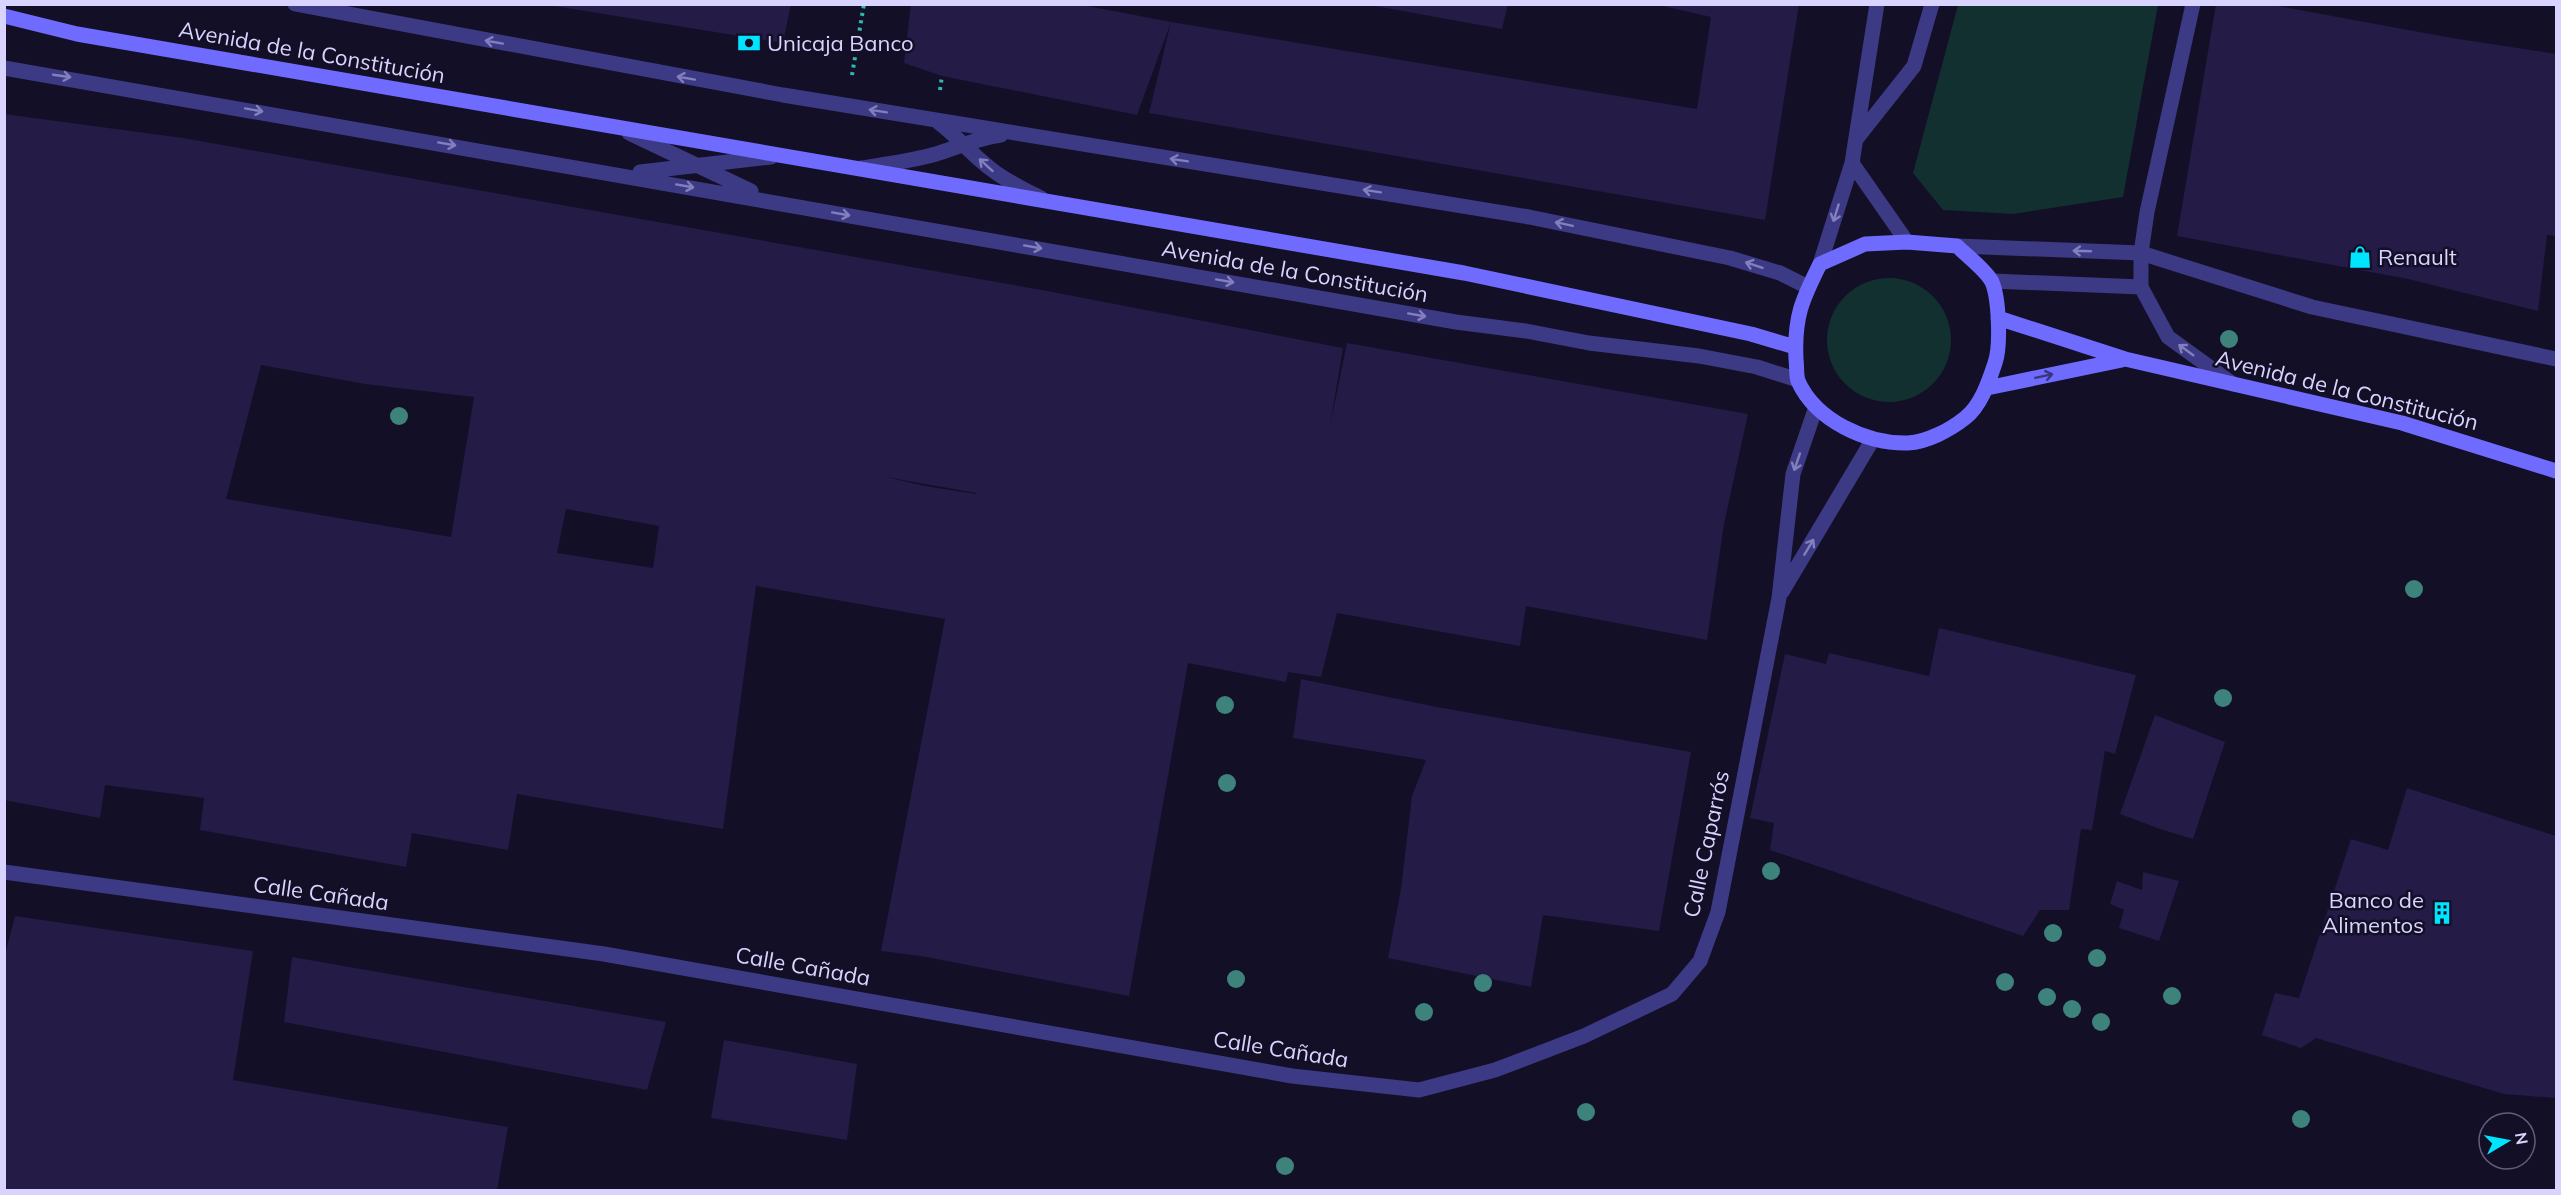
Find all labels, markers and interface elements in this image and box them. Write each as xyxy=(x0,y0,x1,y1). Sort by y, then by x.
street label: Avenida de la Constitución xyxy=(177,15,447,89)
place label: Unicaja Banco xyxy=(767,29,914,57)
bank icon: Unicaja Banco xyxy=(736,30,762,56)
one-way arrow xyxy=(485,36,505,47)
one-way arrow xyxy=(52,71,72,82)
one-way arrow xyxy=(677,72,696,83)
one-way arrow xyxy=(244,105,264,116)
one-way arrow xyxy=(869,105,888,116)
one-way arrow xyxy=(436,138,456,149)
one-way arrow xyxy=(1170,154,1190,165)
one-way arrow xyxy=(979,158,994,172)
one-way arrow xyxy=(675,181,694,192)
one-way arrow xyxy=(1362,186,1382,197)
one-way arrow xyxy=(1830,203,1841,222)
one-way arrow xyxy=(831,208,851,219)
one-way arrow xyxy=(1555,218,1574,229)
street label: Avenida de la Constitución xyxy=(1160,234,1430,308)
one-way arrow xyxy=(1023,242,1043,253)
place label: Renault xyxy=(2378,243,2457,271)
shop icon: Renault xyxy=(2347,244,2373,270)
one-way arrow xyxy=(2073,245,2093,256)
one-way arrow xyxy=(1745,259,1764,270)
one-way arrow xyxy=(1215,276,1235,287)
one-way arrow xyxy=(1407,310,1427,321)
one-way arrow xyxy=(2179,344,2195,356)
street label: Avenida de la Constitución xyxy=(2213,344,2481,436)
one-way arrow xyxy=(2034,370,2053,381)
one-way arrow xyxy=(1791,452,1802,471)
one-way arrow xyxy=(1803,539,1815,556)
street label: Calle Caparrós xyxy=(1677,768,1735,920)
street label: Calle Cañada xyxy=(251,870,391,916)
place label: Banco de Alimentos xyxy=(2322,886,2424,939)
building icon: Banco de Alimentos xyxy=(2429,900,2455,926)
street label: Calle Cañada xyxy=(733,940,873,992)
street label: Calle Cañada xyxy=(1211,1024,1351,1074)
north arrow xyxy=(2477,1111,2537,1171)
text: N xyxy=(2511,1131,2533,1146)

